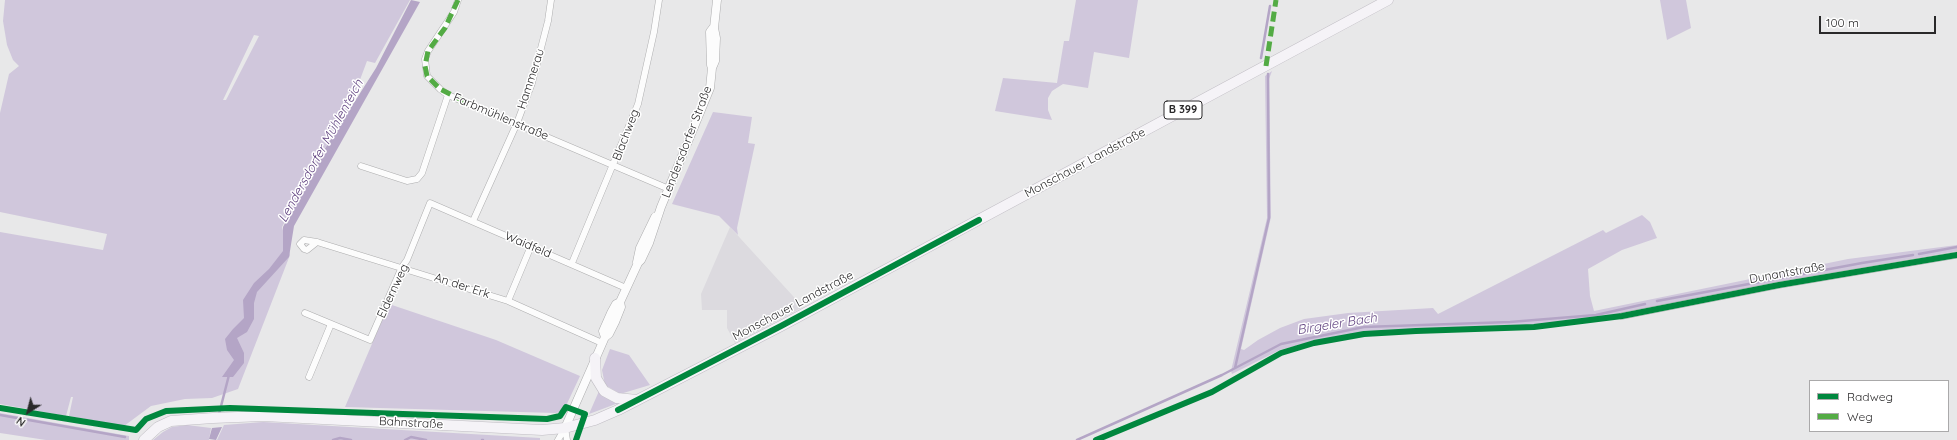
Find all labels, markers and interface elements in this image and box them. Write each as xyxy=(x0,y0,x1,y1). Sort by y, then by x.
scale bar xyxy=(1821,8,1938,34)
text: 100 m xyxy=(1826,15,1859,30)
street label: Hammerau xyxy=(514,47,548,111)
water label: Lendersdorfer Mühlenteich xyxy=(275,77,367,225)
street label: Lendersdorfer Straße xyxy=(659,84,715,200)
street label: Farbmühlenstraße xyxy=(451,90,551,144)
road number: B 399 xyxy=(1164,101,1202,119)
street label: Blachweg xyxy=(610,107,642,163)
street label: Monschauer Landstraße xyxy=(1022,125,1148,201)
street label: Waidfeld xyxy=(503,229,553,261)
street label: Dunantstraße xyxy=(1748,259,1826,287)
street label: Eldernweg xyxy=(374,262,412,320)
street label: Monschauer Landstraße xyxy=(730,268,856,344)
street label: An der Erk xyxy=(432,270,492,302)
water label: Birgeler Bach xyxy=(1296,310,1378,338)
legend xyxy=(1809,380,1949,432)
text: Radweg xyxy=(1847,389,1893,404)
north arrow xyxy=(8,392,48,432)
text: Weg xyxy=(1847,409,1873,424)
text: N xyxy=(14,414,28,430)
street label: Bahnstraße xyxy=(379,414,443,432)

